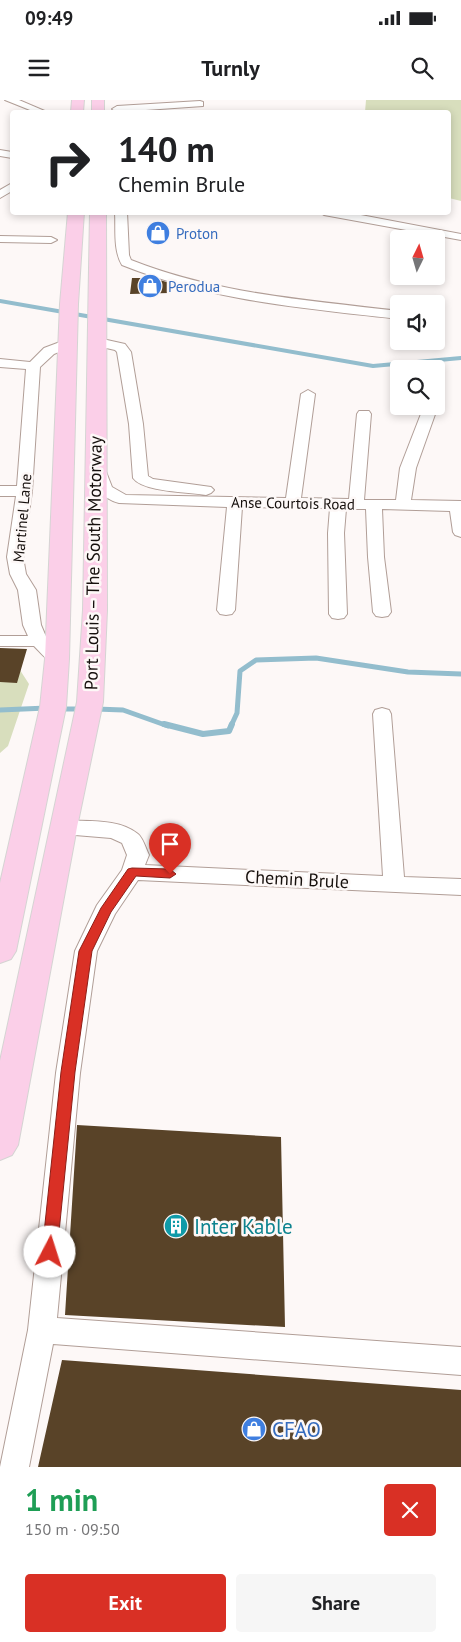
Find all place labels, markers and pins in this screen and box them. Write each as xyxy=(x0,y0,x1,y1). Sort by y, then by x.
shop icon: Proton xyxy=(145,220,171,246)
place label: Proton xyxy=(176,224,218,243)
shop icon: Perodua xyxy=(137,273,163,299)
place label: Perodua xyxy=(168,277,220,296)
pin xyxy=(149,823,191,874)
building icon: Inter Kable xyxy=(163,1213,189,1239)
place label: Inter Kable xyxy=(194,1213,293,1240)
shop icon: CFAO xyxy=(241,1416,267,1442)
place label: CFAO xyxy=(272,1416,321,1443)

